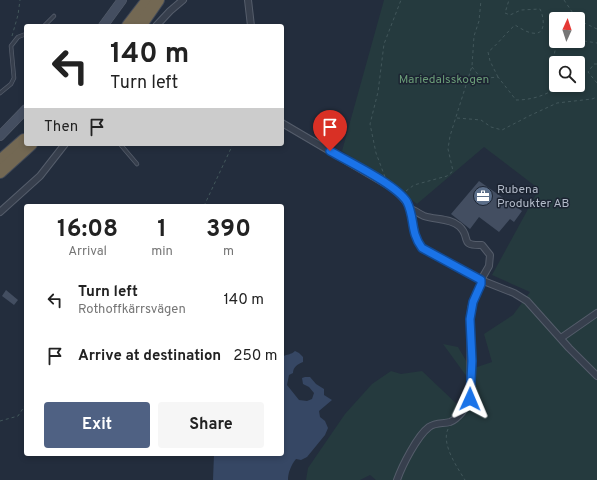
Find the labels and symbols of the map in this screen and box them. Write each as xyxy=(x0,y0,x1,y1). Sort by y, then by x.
north arrow xyxy=(549,12,585,48)
park label: Mariedalsskogen xyxy=(399,72,489,88)
pin xyxy=(313,110,347,151)
place label: Rubena Produkter AB xyxy=(497,182,569,212)
office icon: Rubena Produkter AB xyxy=(472,185,494,207)
position arrow xyxy=(449,378,491,420)

